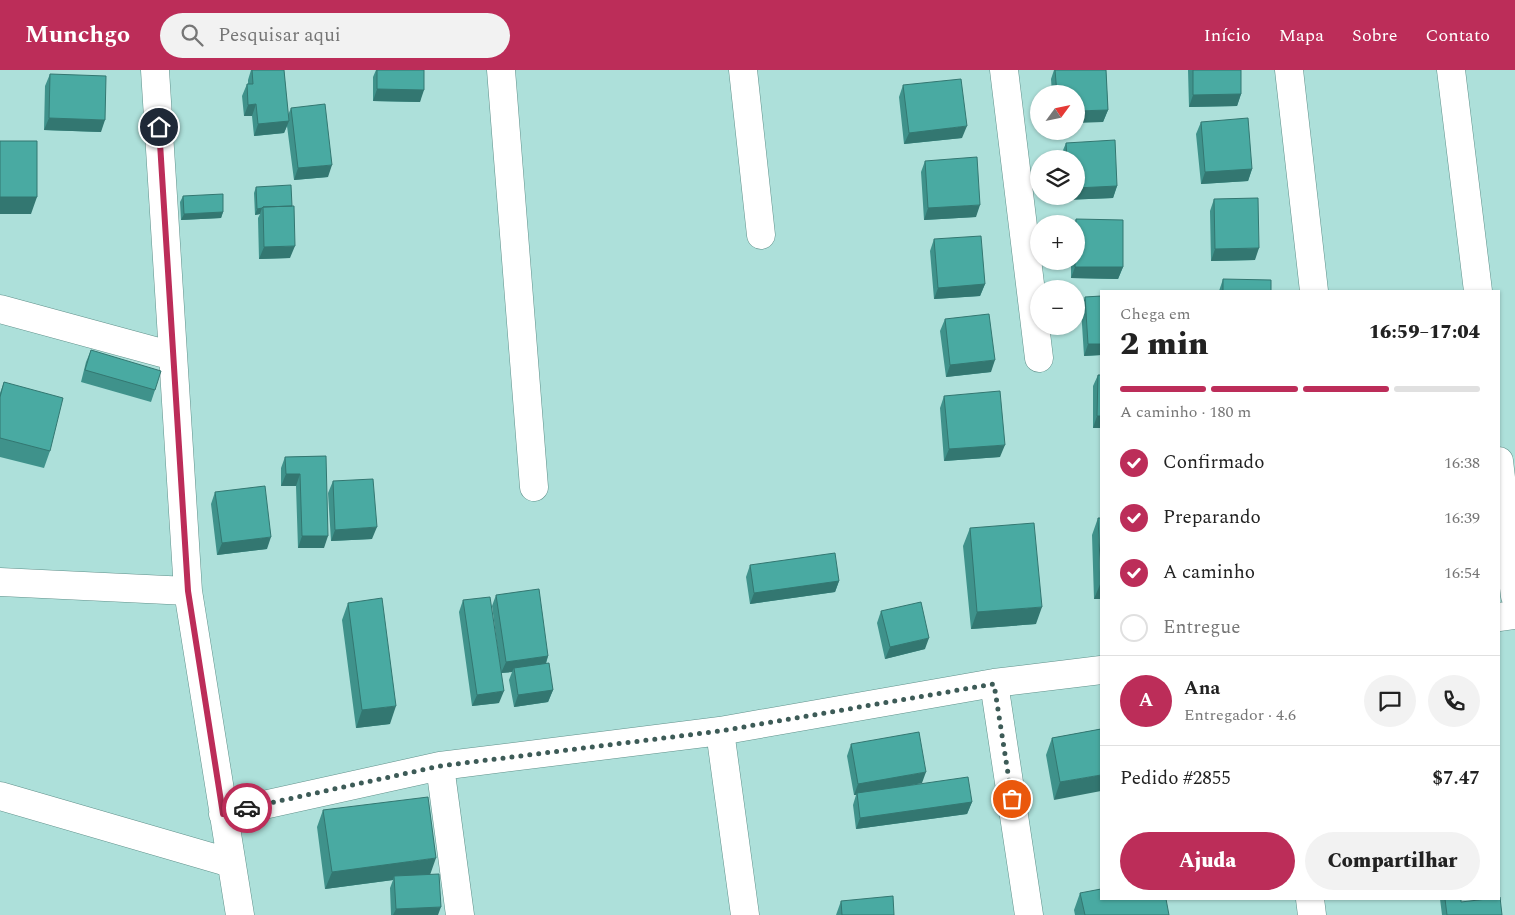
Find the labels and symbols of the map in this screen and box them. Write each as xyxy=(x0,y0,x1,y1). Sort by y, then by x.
north arrow xyxy=(1030,85,1085,140)
pin xyxy=(138,106,180,148)
pin xyxy=(991,778,1033,820)
courier xyxy=(222,783,272,833)

